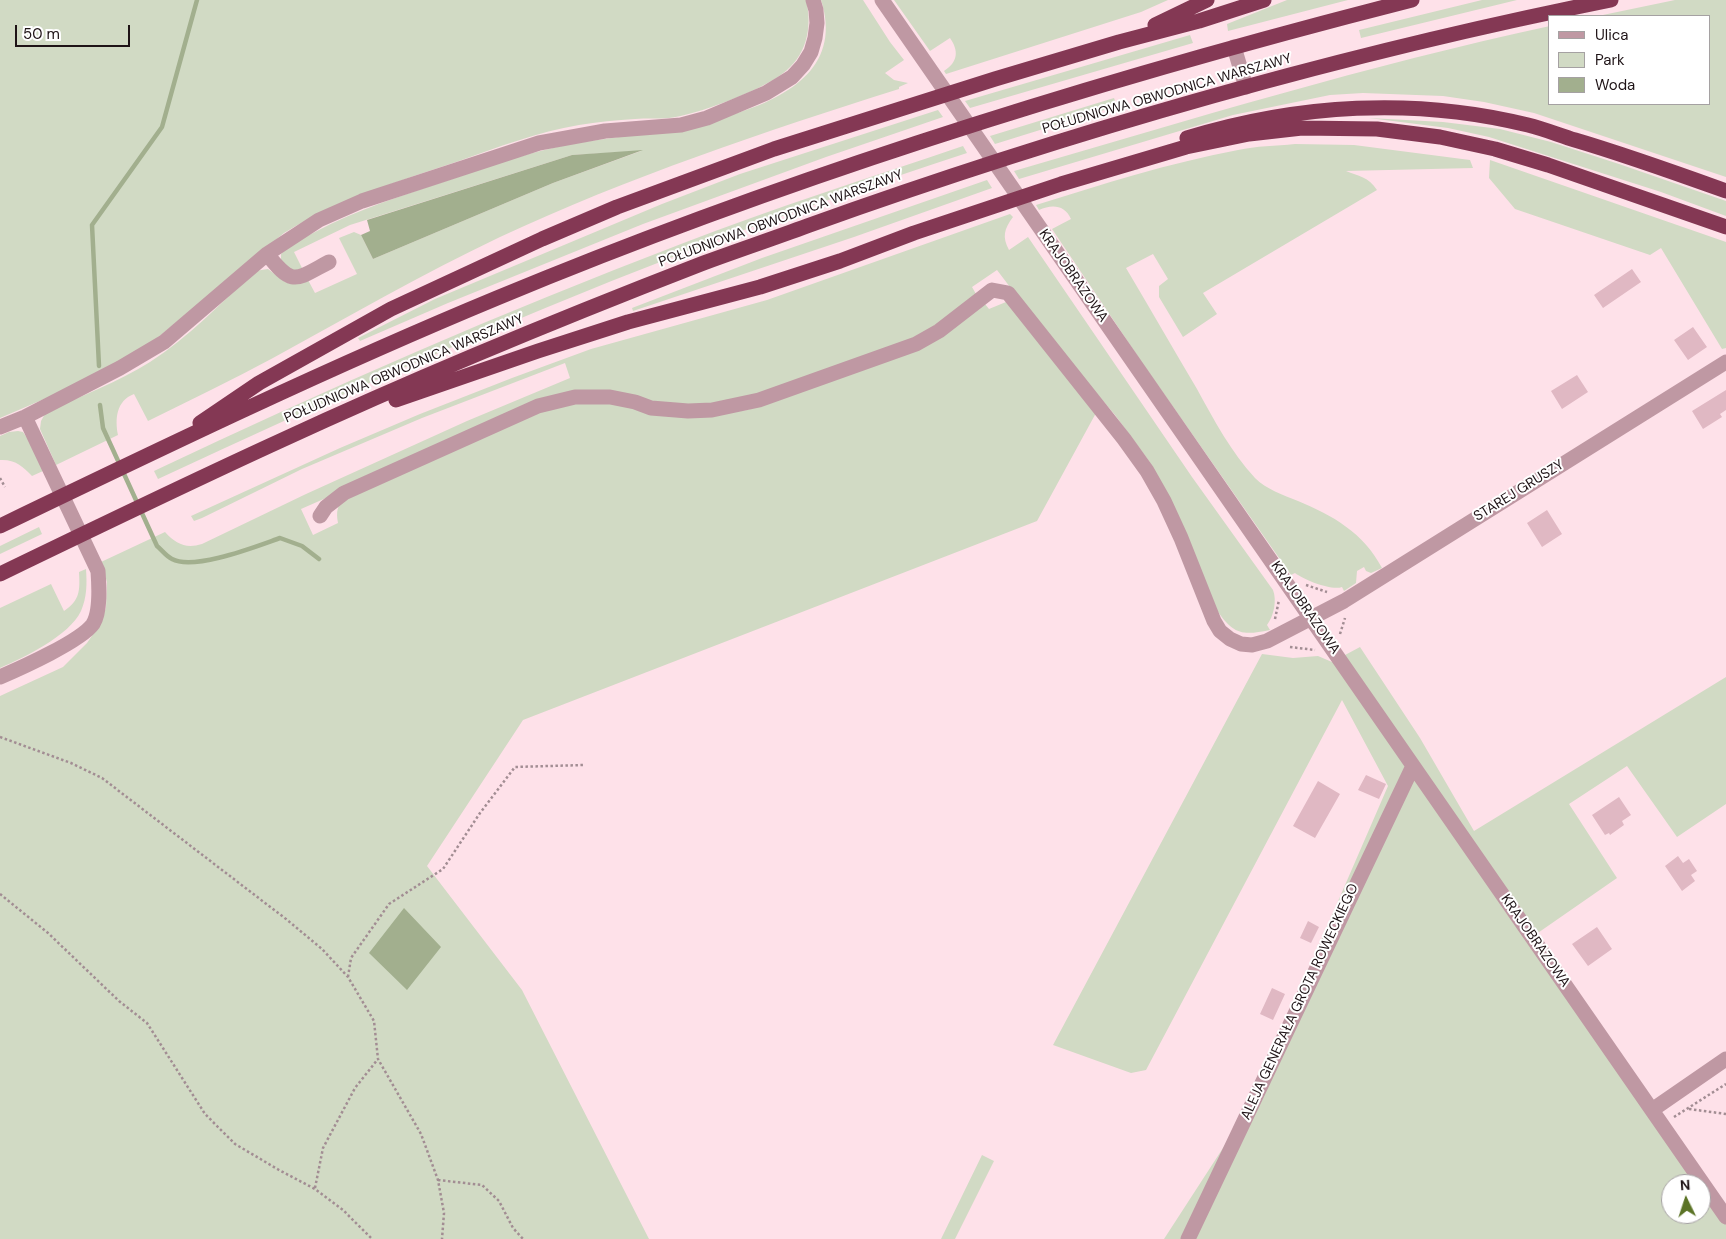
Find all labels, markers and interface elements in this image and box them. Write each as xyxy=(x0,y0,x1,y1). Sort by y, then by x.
scale bar xyxy=(18,15,132,47)
legend xyxy=(1548,15,1711,105)
text: 50 m xyxy=(23,24,60,44)
text: Ulica xyxy=(1595,25,1629,45)
street label: POŁUDNIOWA OBWODNICA WARSZAWY xyxy=(1040,50,1294,138)
text: Park xyxy=(1595,50,1625,70)
text: Woda xyxy=(1595,75,1635,95)
street label: POŁUDNIOWA OBWODNICA WARSZAWY xyxy=(657,167,905,271)
street label: KRAJOBRAZOWA xyxy=(1035,226,1111,326)
street label: POŁUDNIOWA OBWODNICA WARSZAWY xyxy=(282,311,526,427)
street label: STAREJ GRUSZY xyxy=(1471,457,1567,525)
street label: KRAJOBRAZOWA xyxy=(1267,558,1343,658)
street label: ALEJA GENERAŁA GROTA ROWECKIEGO xyxy=(1238,881,1362,1123)
street label: KRAJOBRAZOWA xyxy=(1497,891,1573,991)
north arrow xyxy=(1661,1174,1711,1224)
text: N xyxy=(1679,1176,1691,1194)

